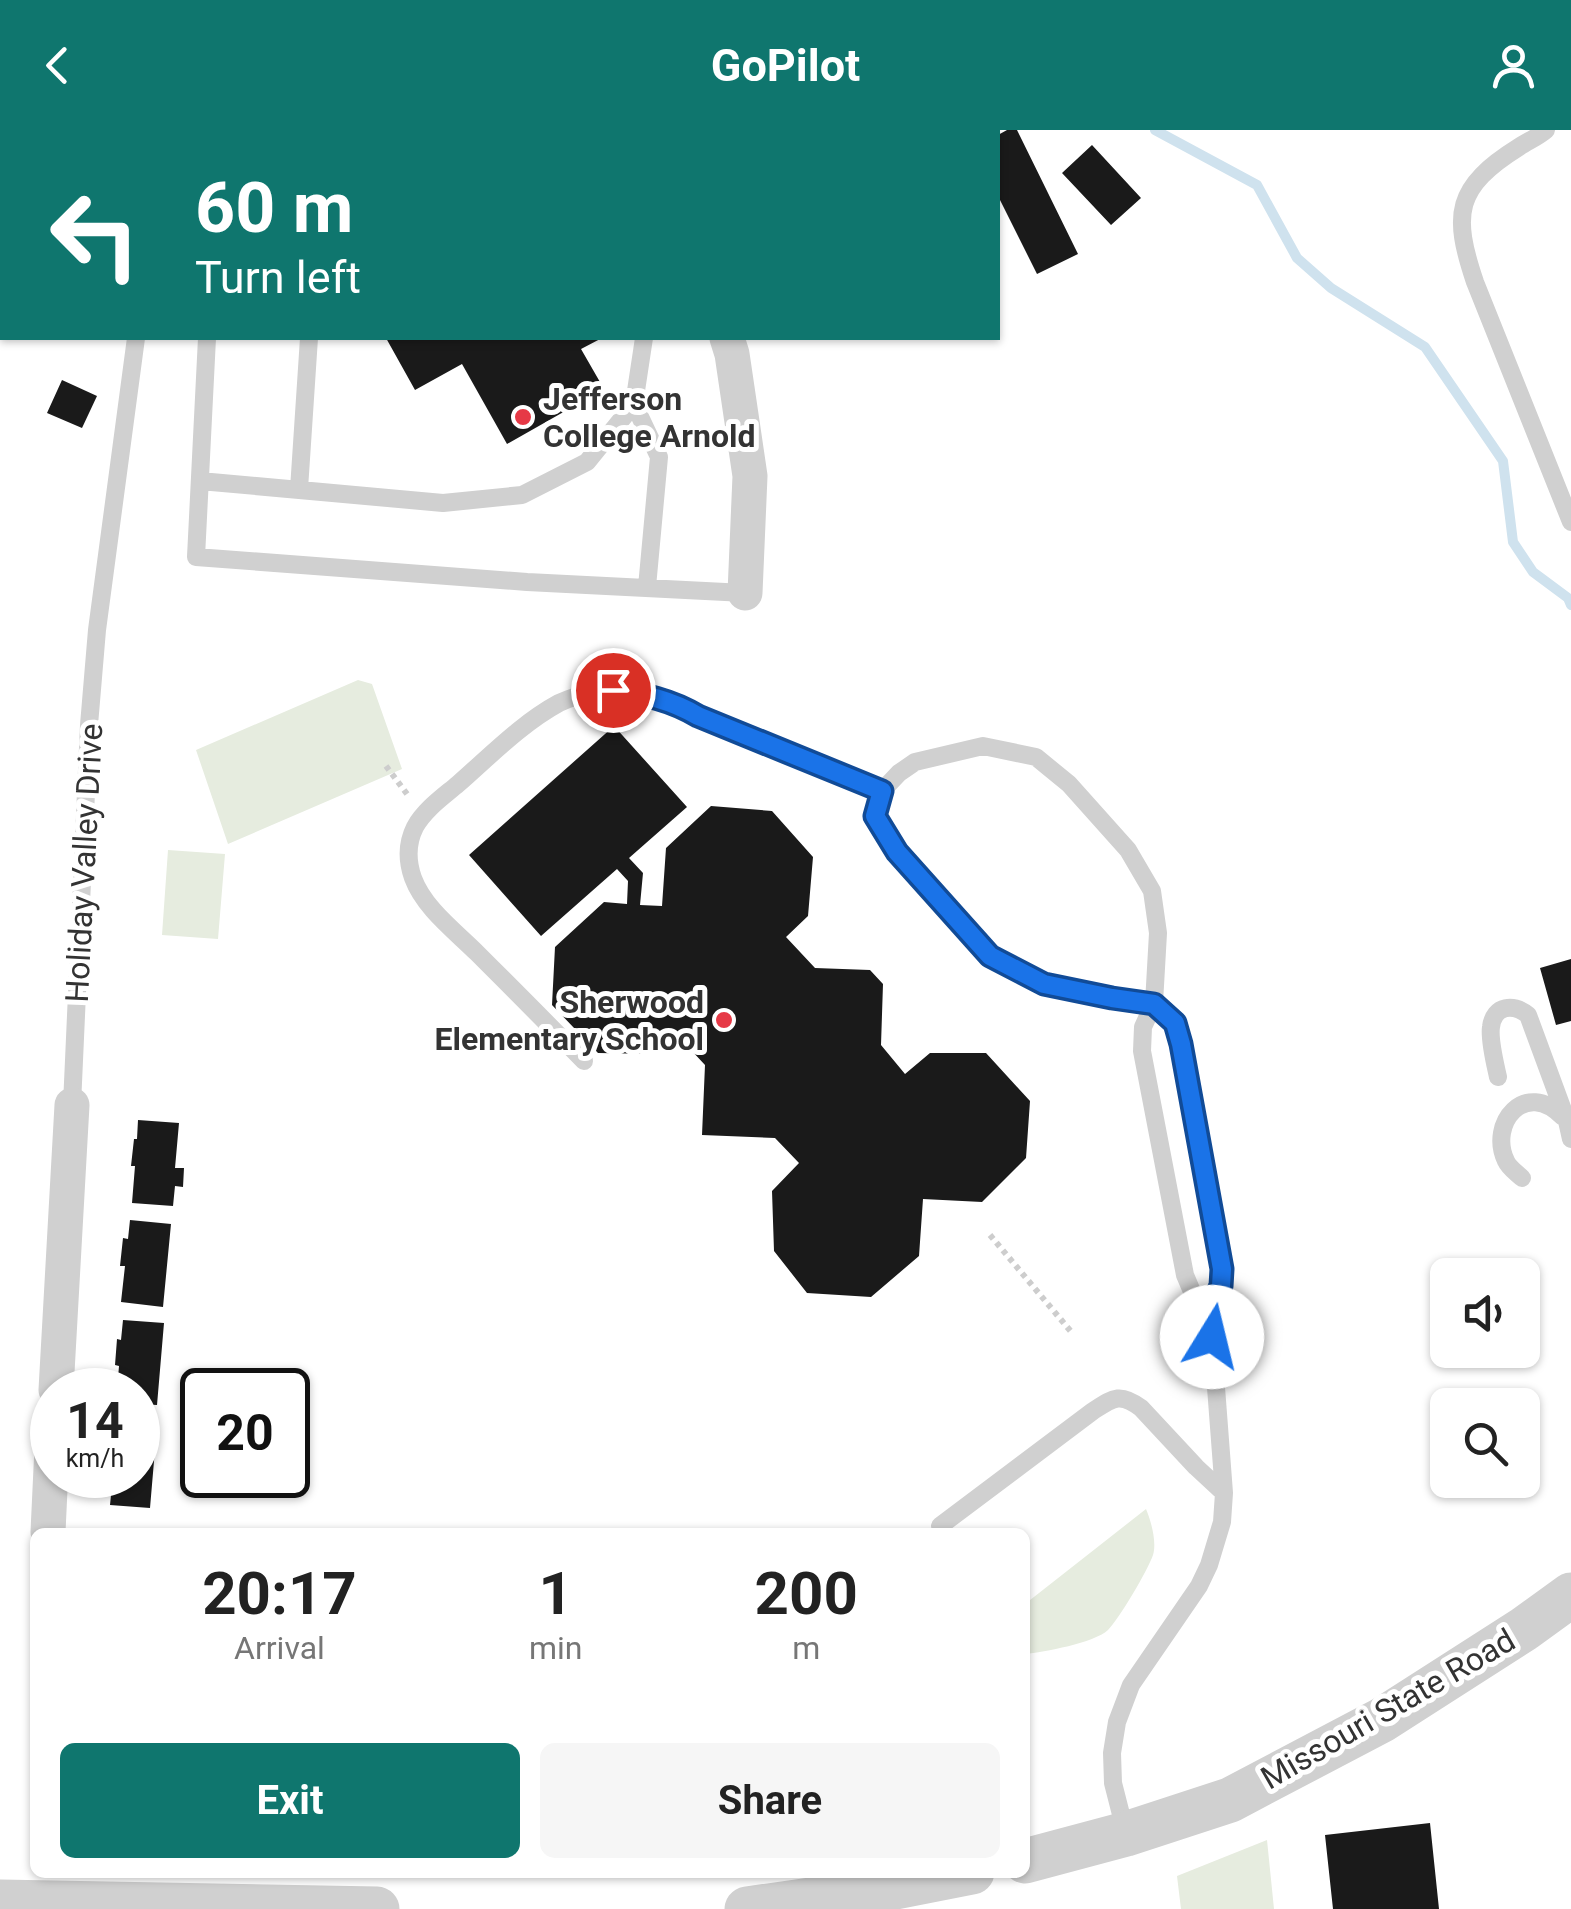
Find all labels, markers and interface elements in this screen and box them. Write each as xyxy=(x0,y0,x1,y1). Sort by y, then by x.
icon: back xyxy=(30,38,85,93)
icon: person xyxy=(1486,38,1541,93)
text: GoPilot xyxy=(711,39,860,92)
text: 60 m xyxy=(195,167,353,249)
icon: left xyxy=(30,170,160,300)
text: Turn left xyxy=(195,251,361,304)
place label: Jefferson College Arnold xyxy=(543,380,755,455)
marker: Jefferson College Arnold xyxy=(512,406,534,428)
pin xyxy=(571,648,656,733)
icon: arrive xyxy=(586,663,641,718)
street label: Holiday Valley Drive xyxy=(58,723,110,1003)
place label: Sherwood Elementary School xyxy=(434,983,704,1058)
marker: Sherwood Elementary School xyxy=(713,1009,735,1031)
map controls xyxy=(1430,1258,1540,1498)
button: sound xyxy=(1430,1258,1540,1368)
position arrow xyxy=(1160,1285,1264,1389)
speed limit sign: 20 xyxy=(180,1368,310,1498)
button: search xyxy=(1430,1388,1540,1498)
text: 14 xyxy=(66,1392,124,1450)
text: km/h xyxy=(66,1444,124,1473)
text: 20:17 xyxy=(202,1558,357,1629)
text: 1 xyxy=(538,1558,573,1629)
text: 200 xyxy=(755,1558,858,1629)
street label: Missouri State Road xyxy=(1254,1621,1522,1797)
text: Arrival xyxy=(234,1629,325,1667)
text: min xyxy=(529,1629,582,1667)
text: m xyxy=(792,1629,820,1667)
button: Exit xyxy=(60,1743,520,1858)
button: Share xyxy=(540,1743,1000,1858)

